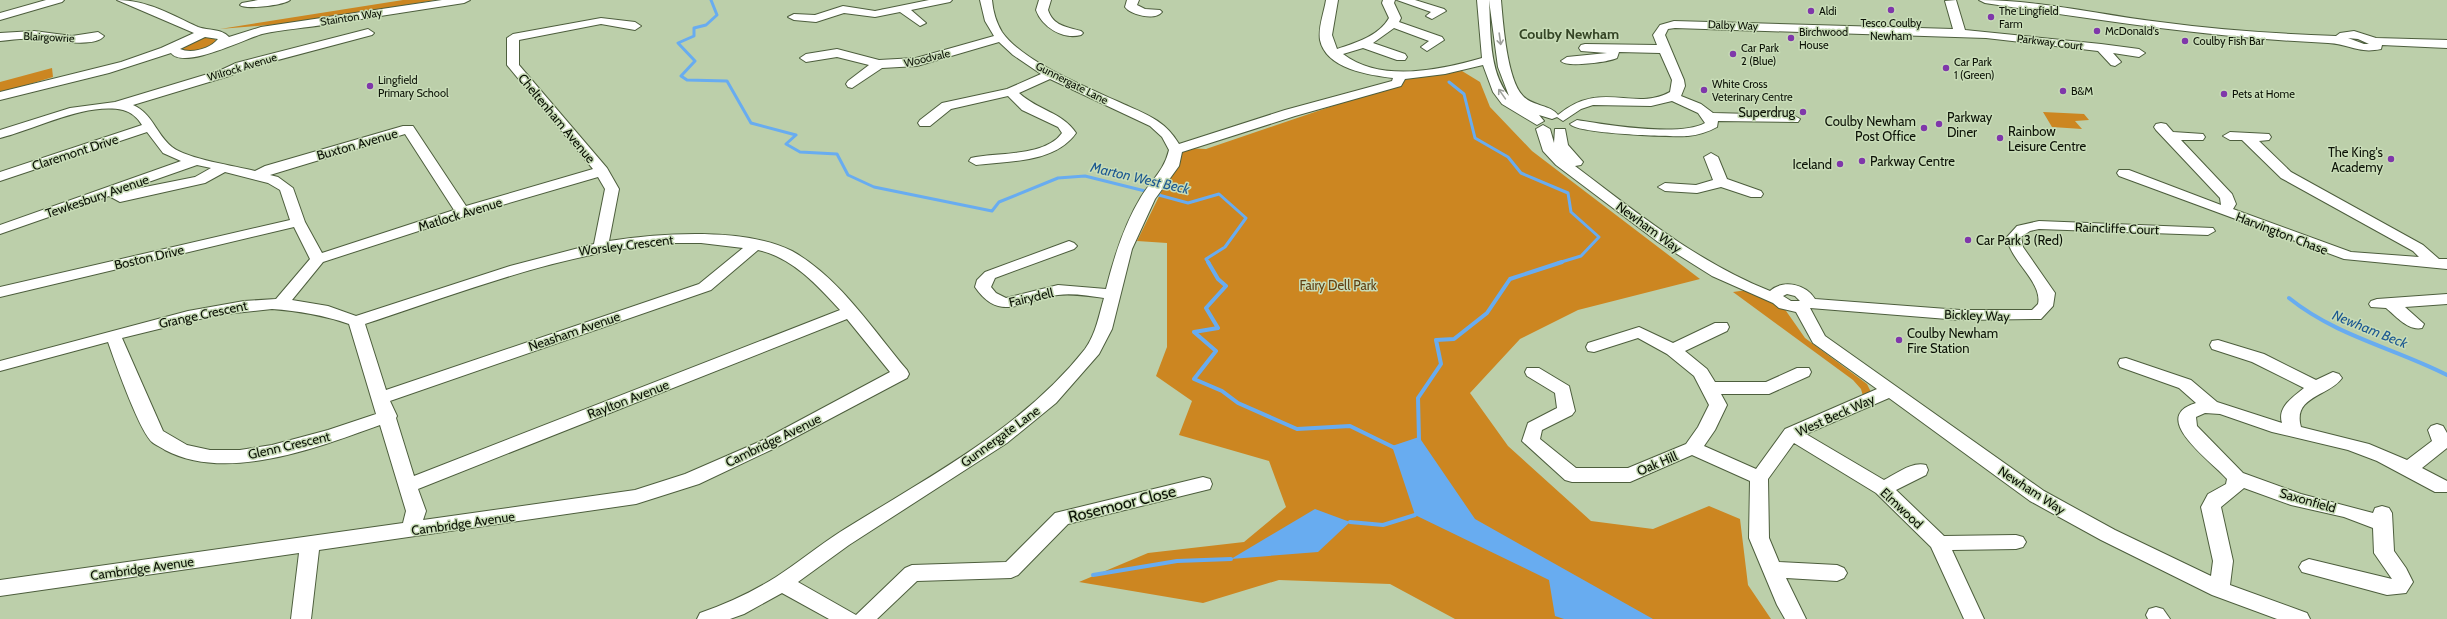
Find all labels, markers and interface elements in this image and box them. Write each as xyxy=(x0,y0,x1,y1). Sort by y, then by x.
place label: Aldi xyxy=(1819,4,1837,18)
place label: The Lingfield Farm xyxy=(1999,4,2059,31)
street label: Stainton Way xyxy=(319,5,383,29)
marker: Tesco Coulby Newham xyxy=(1886,5,1896,15)
marker: Aldi xyxy=(1806,6,1816,16)
marker: The Lingfield Farm xyxy=(1986,12,1996,22)
place label: Tesco Coulby Newham xyxy=(1860,16,1922,43)
street label: Dalby Way xyxy=(1708,17,1759,33)
place label: McDonald's xyxy=(2105,24,2160,38)
district label: Coulby Newham xyxy=(1519,25,1619,43)
place label: Birchwood House xyxy=(1799,25,1848,52)
marker: McDonald's xyxy=(2092,26,2102,36)
street label: Blairgowrie xyxy=(23,29,75,45)
street label: Parkway Court xyxy=(2016,31,2084,53)
one-way arrow xyxy=(1496,32,1504,45)
marker: Birchwood House xyxy=(1786,33,1796,43)
place label: Coulby Fish Bar xyxy=(2193,34,2265,48)
marker: Coulby Fish Bar xyxy=(2180,36,2190,46)
place label: Car Park 2 (Blue) xyxy=(1741,41,1779,68)
street label: Woodvale xyxy=(903,46,952,70)
marker: Car Park 2 (Blue) xyxy=(1728,49,1738,59)
street label: Wilrock Avenue xyxy=(206,50,279,84)
place label: Car Park 1 (Green) xyxy=(1954,55,1994,82)
street label: Gunnergate Lane xyxy=(1033,59,1111,107)
marker: Car Park 1 (Green) xyxy=(1941,63,1951,73)
street label: Cheltenham Avenue xyxy=(515,70,599,166)
place label: Lingfield Primary School xyxy=(378,73,449,100)
place label: White Cross Veterinary Centre xyxy=(1712,77,1793,104)
marker: Lingfield Primary School xyxy=(365,81,375,91)
place label: B&M xyxy=(2071,84,2093,98)
marker: White Cross Veterinary Centre xyxy=(1699,85,1709,95)
marker: B&M xyxy=(2058,86,2068,96)
place label: Pets at Home xyxy=(2232,87,2295,101)
one-way arrow xyxy=(1498,89,1506,100)
marker: Pets at Home xyxy=(2219,89,2229,99)
place label: Superdrug xyxy=(1738,104,1796,120)
marker: Superdrug xyxy=(1798,107,1808,117)
place label: Parkway Diner xyxy=(1947,109,1993,140)
place label: Coulby Newham Post Office xyxy=(1825,113,1916,144)
marker: Parkway Diner xyxy=(1934,119,1944,129)
marker: Coulby Newham Post Office xyxy=(1919,123,1929,133)
place label: Rainbow Leisure Centre xyxy=(2008,123,2086,154)
street label: Buxton Avenue xyxy=(315,125,400,163)
street label: Claremont Drive xyxy=(30,130,121,174)
marker: Rainbow Leisure Centre xyxy=(1995,133,2005,143)
place label: The King's Academy xyxy=(2328,144,2384,175)
place label: Parkway Centre xyxy=(1870,153,1955,169)
marker: The King's Academy xyxy=(2386,154,2396,164)
place label: Iceland xyxy=(1793,156,1832,172)
marker: Parkway Centre xyxy=(1857,156,1867,166)
water label: Marton West Beck xyxy=(1088,158,1192,198)
marker: Iceland xyxy=(1835,159,1845,169)
street label: Tewkesbury Avenue xyxy=(43,171,151,221)
street label: Matlock Avenue xyxy=(416,194,504,234)
street label: Newham Way xyxy=(1613,198,1685,256)
street label: Harvington Chase xyxy=(2234,208,2331,258)
street label: Raincliffe Court xyxy=(2075,219,2160,237)
street label: Worsley Crescent xyxy=(578,231,675,259)
place label: Car Park 3 (Red) xyxy=(1976,232,2063,248)
marker: Car Park 3 (Red) xyxy=(1963,235,1973,245)
street label: Boston Drive xyxy=(113,241,186,273)
park label: Fairy Dell Park xyxy=(1299,277,1377,293)
street label: Fairydell xyxy=(1007,284,1055,310)
street label: Grange Crescent xyxy=(157,297,249,331)
street label: Bickley Way xyxy=(1944,306,2010,324)
water label: Newham Beck xyxy=(2330,306,2411,353)
street label: Neasham Avenue xyxy=(526,308,622,354)
place label: Coulby Newham Fire Station xyxy=(1907,325,1998,356)
marker: Coulby Newham Fire Station xyxy=(1894,335,1904,345)
street label: Raylton Avenue xyxy=(585,376,671,422)
street label: West Beck Way xyxy=(1793,390,1877,439)
street label: Gunnergate Lane xyxy=(957,402,1043,470)
street label: Cambridge Avenue xyxy=(723,410,824,470)
street label: Glenn Crescent xyxy=(246,428,332,462)
street label: Oak Hill xyxy=(1634,447,1680,479)
street label: Newham Way xyxy=(1995,462,2069,518)
street label: Rosemoor Close xyxy=(1066,481,1178,527)
street label: Elmwood xyxy=(1877,484,1927,532)
street label: Saxonfield xyxy=(2278,484,2338,516)
street label: Cambridge Avenue xyxy=(410,508,516,538)
street label: Cambridge Avenue xyxy=(89,553,195,583)

